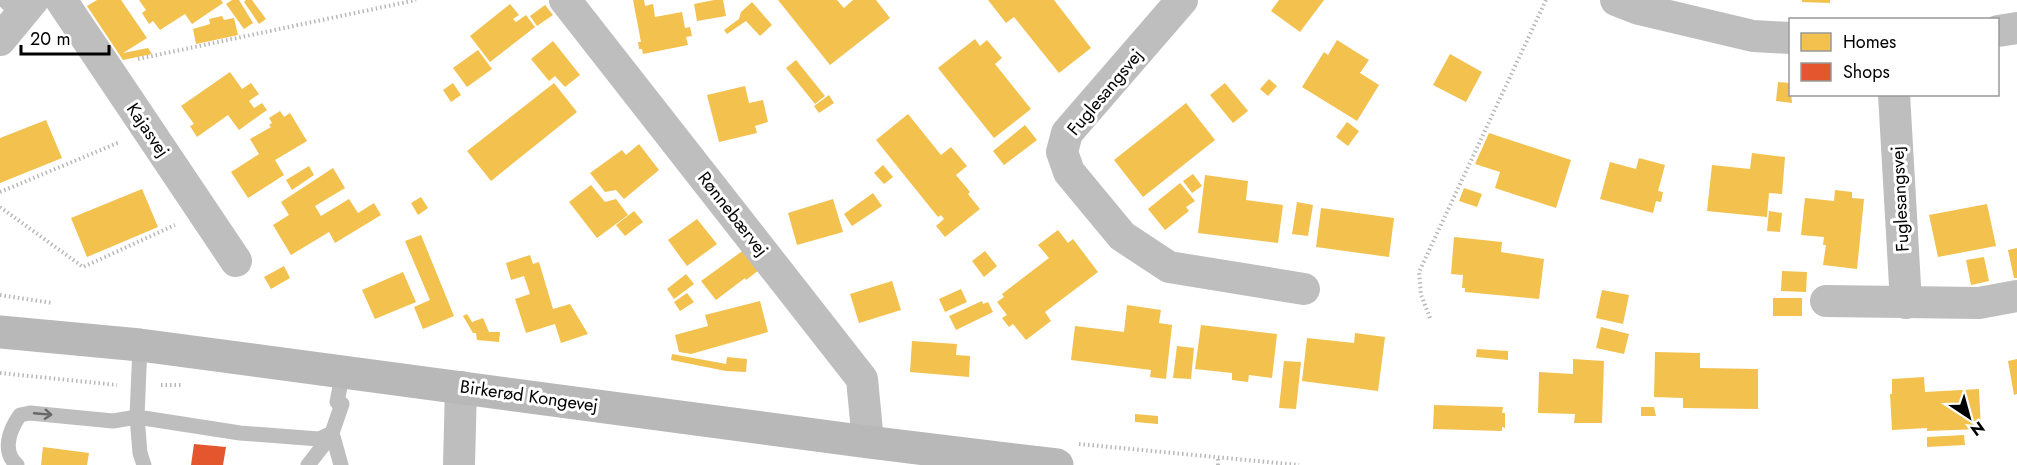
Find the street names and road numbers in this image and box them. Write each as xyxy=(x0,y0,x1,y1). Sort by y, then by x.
street label: Fuglesangsvej xyxy=(1061,43,1149,141)
street label: Kajasvej xyxy=(120,98,176,162)
street label: Fuglesangsvej xyxy=(1884,145,1916,253)
street label: Rønnebærvej xyxy=(692,166,774,262)
street label: Birkerød Kongevej xyxy=(458,373,600,419)

